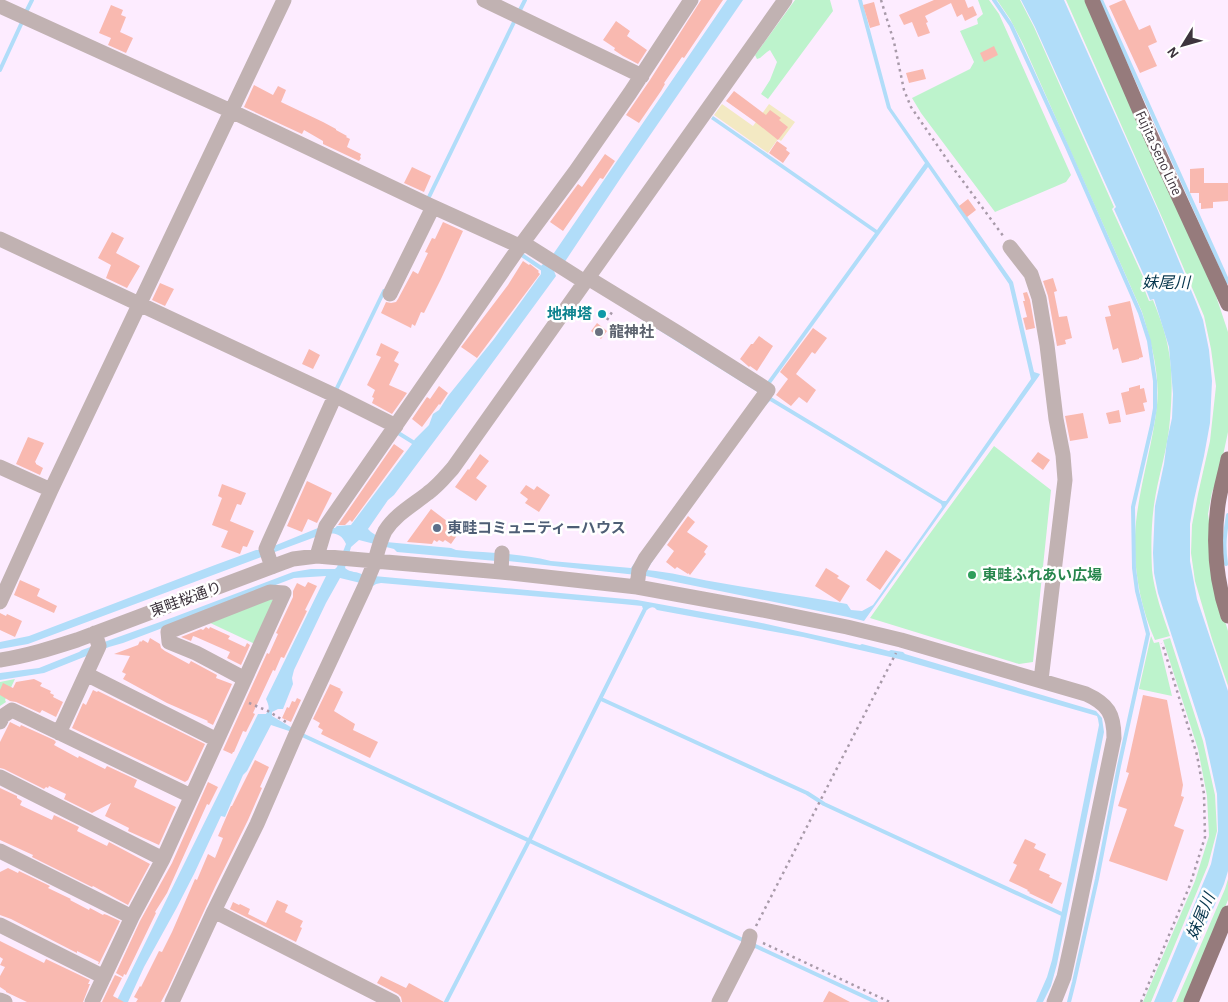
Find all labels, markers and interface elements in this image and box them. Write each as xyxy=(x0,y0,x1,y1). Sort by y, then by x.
north arrow xyxy=(1158,20,1208,70)
text: N xyxy=(1165,44,1182,60)
street label: Fujita Seno Line xyxy=(1133,109,1185,198)
water label: 妹尾川 xyxy=(1142,274,1192,291)
place label: 地神塔 xyxy=(547,305,592,322)
marker: 地神塔 xyxy=(596,308,608,320)
place label: 龍神社 xyxy=(609,323,654,340)
marker: 龍神社 xyxy=(593,326,605,338)
place label: 東畦コミュニティーハウス xyxy=(447,520,626,536)
marker: 東畦コミュニティーハウス xyxy=(431,522,443,534)
place label: 東畦ふれあい広場 xyxy=(982,567,1102,583)
marker: 東畦ふれあい広場 xyxy=(966,569,978,581)
street label: 東畦桜通り xyxy=(148,579,224,619)
water label: 妹尾川 xyxy=(1183,889,1218,942)

